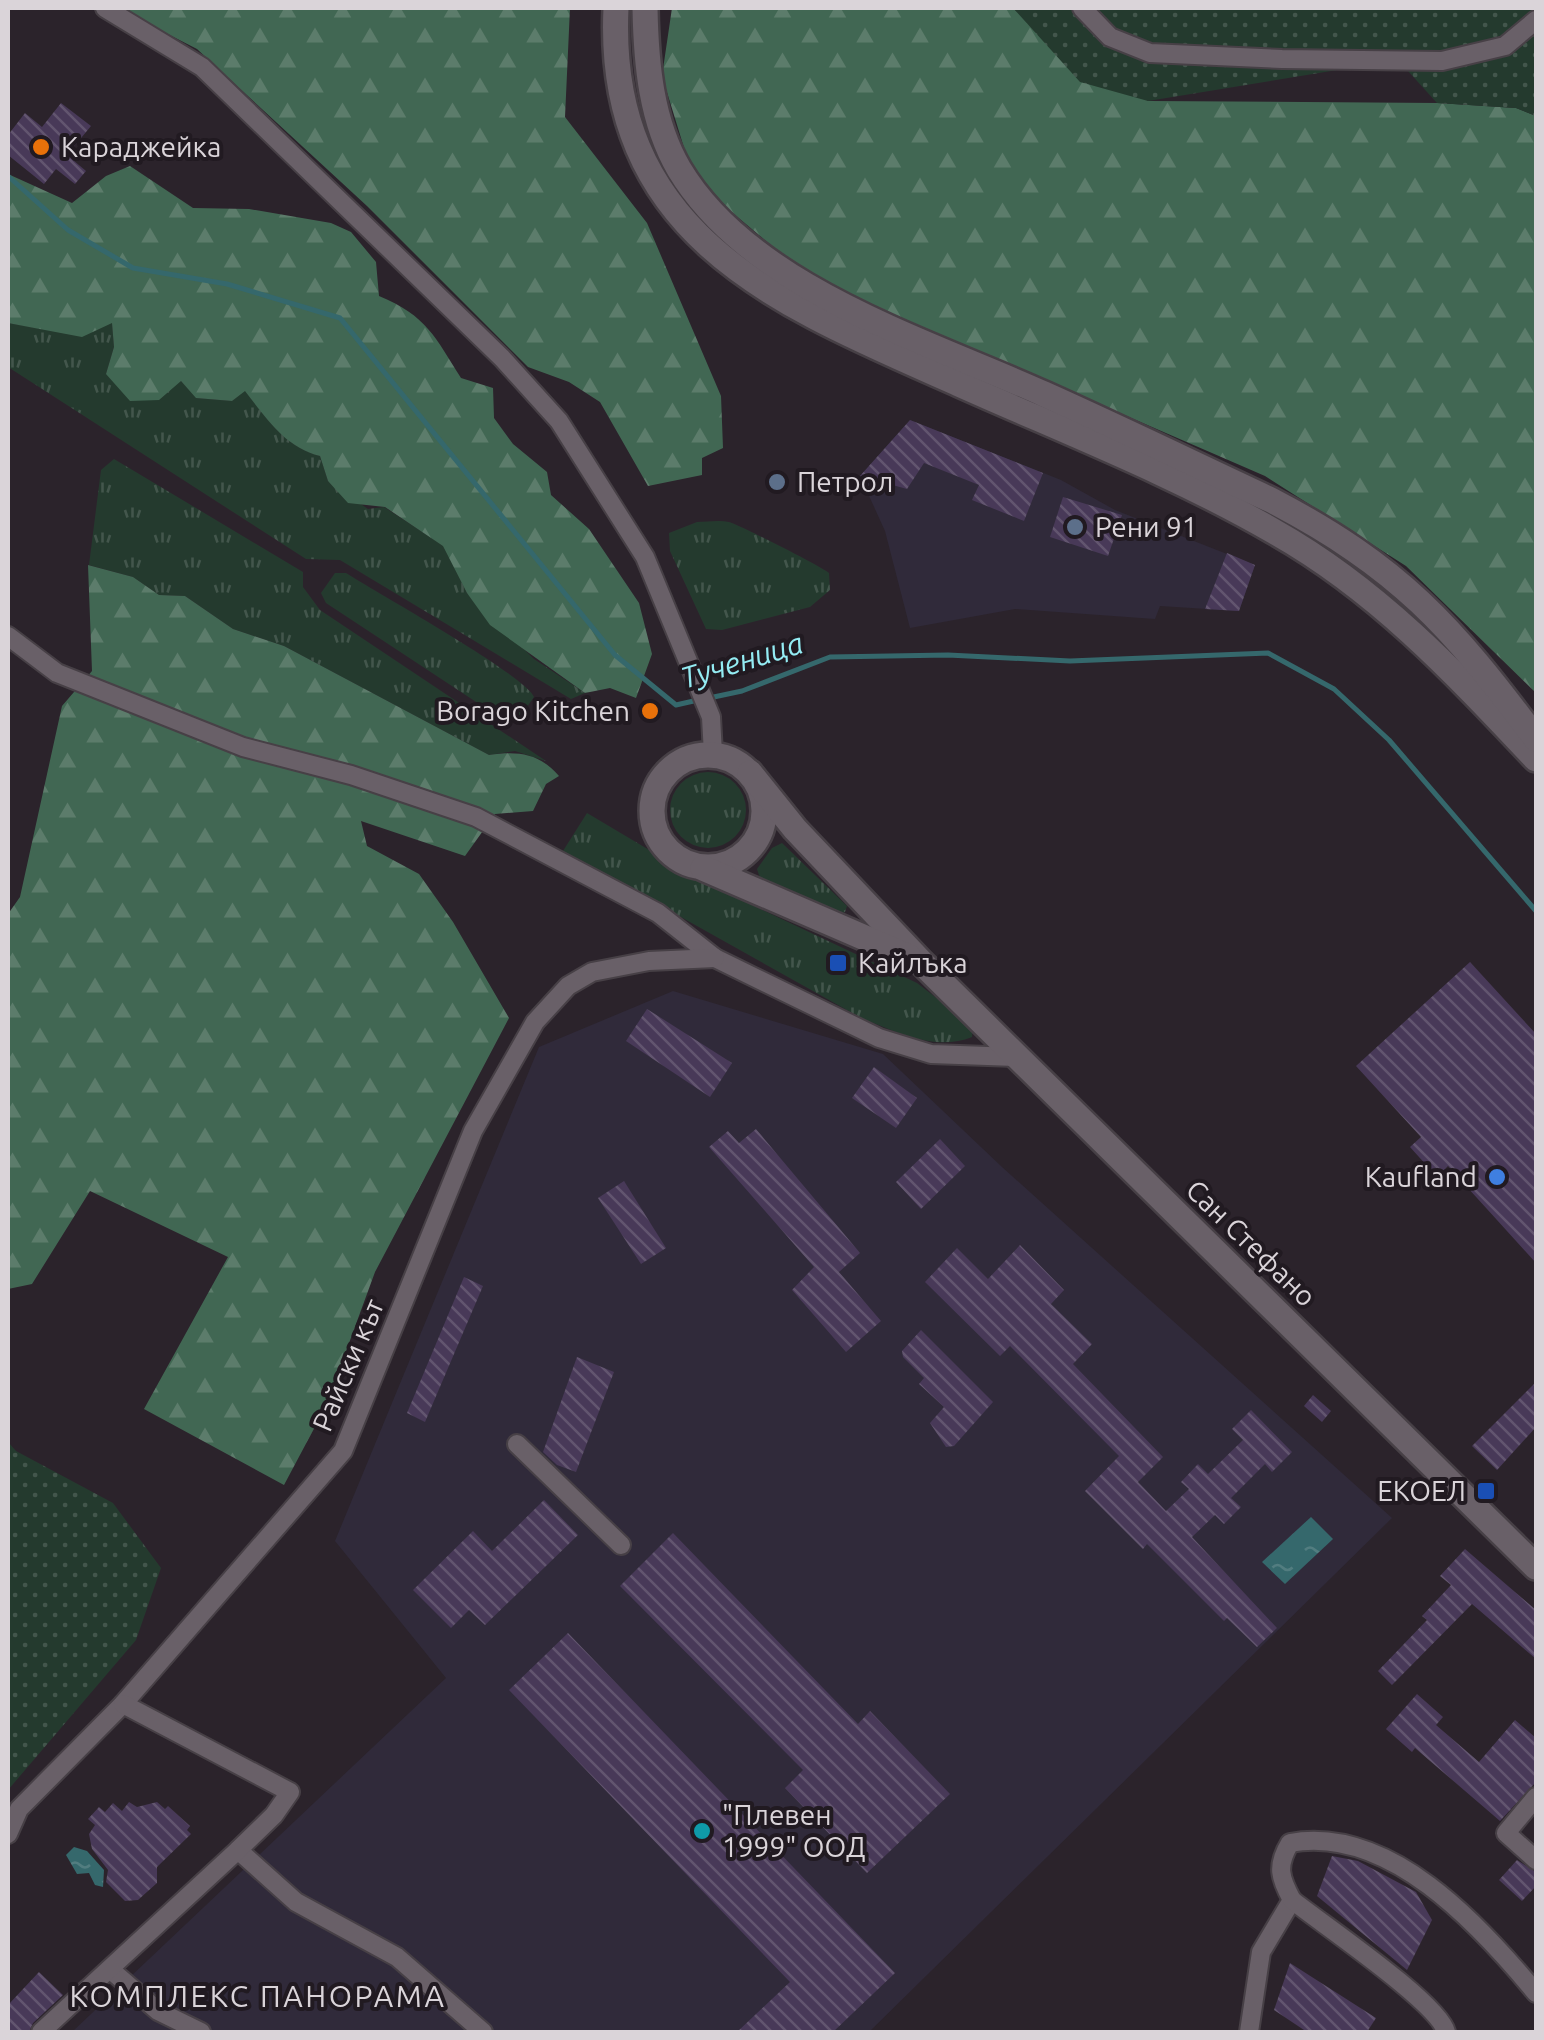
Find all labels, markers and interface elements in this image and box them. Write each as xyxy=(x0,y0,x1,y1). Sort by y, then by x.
place label: Караджейка xyxy=(61,131,221,162)
marker: Караджейка xyxy=(30,136,52,158)
place label: Петрол xyxy=(797,466,893,497)
marker: Петрол xyxy=(766,471,788,493)
place label: Рени 91 xyxy=(1095,511,1198,542)
marker: Рени 91 xyxy=(1064,516,1086,538)
water label: Тученица xyxy=(676,625,807,695)
place label: Borago Kitchen xyxy=(436,695,630,726)
marker: Borago Kitchen xyxy=(639,700,661,722)
place label: Кайлъка xyxy=(858,947,968,978)
marker: Кайлъка xyxy=(827,952,849,974)
place label: Kaufland xyxy=(1365,1161,1477,1192)
marker: Kaufland xyxy=(1486,1166,1508,1188)
street label: Сан Стефано xyxy=(1180,1173,1322,1312)
street label: Райски кът xyxy=(306,1294,389,1435)
place label: ЕКОЕЛ xyxy=(1377,1475,1466,1506)
marker: ЕКОЕЛ xyxy=(1475,1480,1497,1502)
place label: "Плевен 1999" ООД xyxy=(722,1799,866,1862)
marker: "Плевен 1999" ООД xyxy=(691,1820,713,1842)
district label: КОМПЛЕКС ПАНОРАМА xyxy=(70,1979,446,2013)

